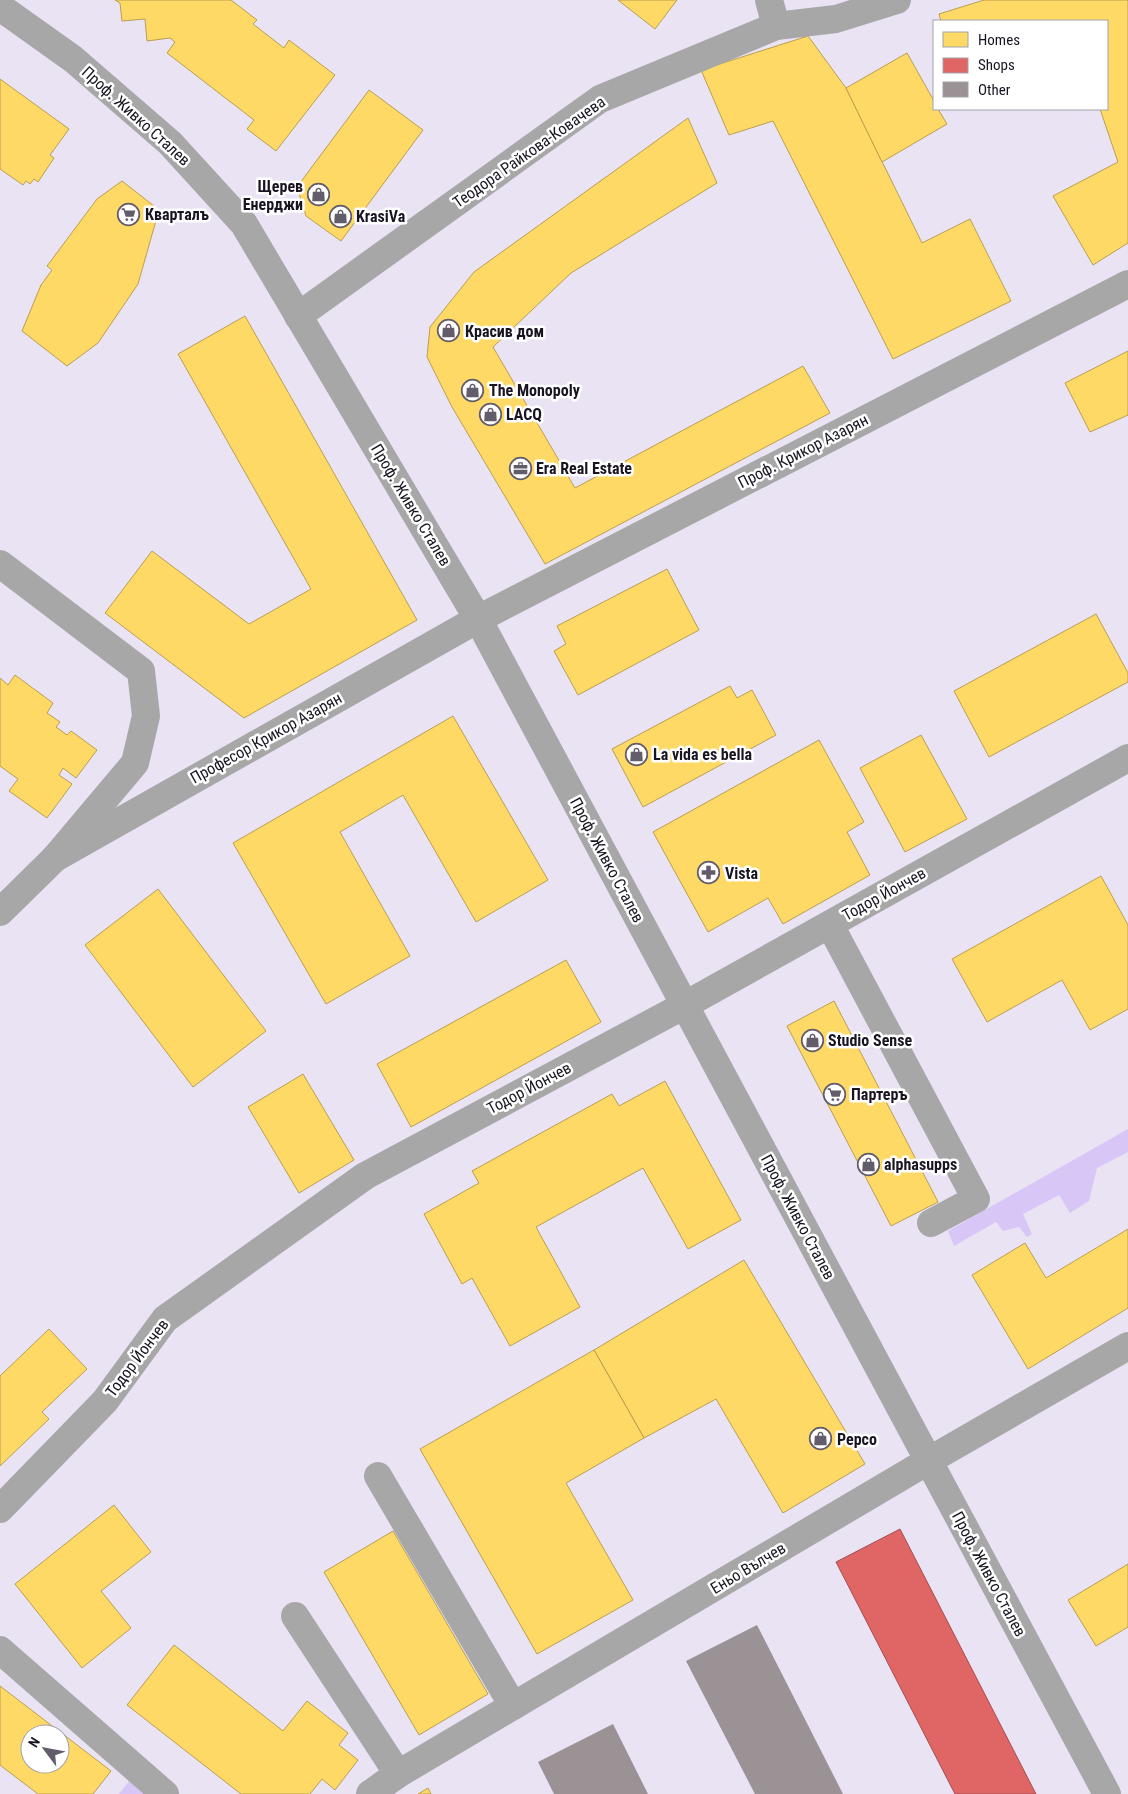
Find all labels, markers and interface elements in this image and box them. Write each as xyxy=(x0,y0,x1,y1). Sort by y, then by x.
legend xyxy=(933,20,1108,110)
text: Homes xyxy=(978,31,1020,49)
text: Shops xyxy=(978,56,1015,74)
street label: Проф. Живко Сталев xyxy=(78,62,194,170)
text: Other xyxy=(978,81,1011,99)
street label: Теодора Райкова-Ковачева xyxy=(449,92,609,212)
place label: Щерев Енерджи xyxy=(243,177,303,214)
shop icon: Щерев Енерджи xyxy=(307,183,331,207)
supermarket icon: Кварталъ xyxy=(117,202,141,226)
shop icon: KrasiVa xyxy=(328,204,352,228)
place label: Кварталъ xyxy=(145,205,209,224)
place label: KrasiVa xyxy=(356,207,406,226)
shop icon: Красив дом xyxy=(437,319,461,343)
place label: Красив дом xyxy=(465,322,544,341)
shop icon: The Monopoly xyxy=(461,378,485,402)
place label: The Monopoly xyxy=(489,381,580,400)
shop icon: LACQ xyxy=(478,402,502,426)
place label: LACQ xyxy=(506,405,542,424)
street label: Проф. Крикор Азарян xyxy=(735,410,871,492)
street label: Проф. Живко Сталев xyxy=(367,441,455,569)
office icon: Era Real Estate xyxy=(508,456,532,480)
place label: Era Real Estate xyxy=(536,459,632,478)
street label: Професор Крикор Азарян xyxy=(187,688,345,788)
shop icon: La vida es bella xyxy=(625,742,649,766)
place label: La vida es bella xyxy=(653,745,753,764)
street label: Проф. Живко Сталев xyxy=(566,794,648,926)
pharmacy icon: Vista xyxy=(697,861,721,885)
street label: Тодор Йончев xyxy=(839,863,929,925)
place label: Vista xyxy=(725,864,758,883)
shop icon: Studio Sense xyxy=(800,1028,824,1052)
place label: Studio Sense xyxy=(828,1031,912,1050)
street label: Тодор Йончев xyxy=(484,1058,574,1118)
supermarket icon: Партеръ xyxy=(823,1082,847,1106)
place label: Партеръ xyxy=(851,1085,907,1104)
street label: Проф. Живко Сталев xyxy=(757,1151,839,1283)
shop icon: alphasupps xyxy=(856,1152,880,1176)
place label: alphasupps xyxy=(884,1155,957,1174)
street label: Тодор Йончев xyxy=(102,1315,172,1401)
shop icon: Pepco xyxy=(809,1427,833,1451)
place label: Pepco xyxy=(837,1430,877,1449)
street label: Проф. Живко Сталев xyxy=(948,1508,1030,1640)
street label: Еньо Вълчев xyxy=(707,1538,789,1598)
north arrow xyxy=(20,1724,70,1774)
text: N xyxy=(25,1734,43,1750)

